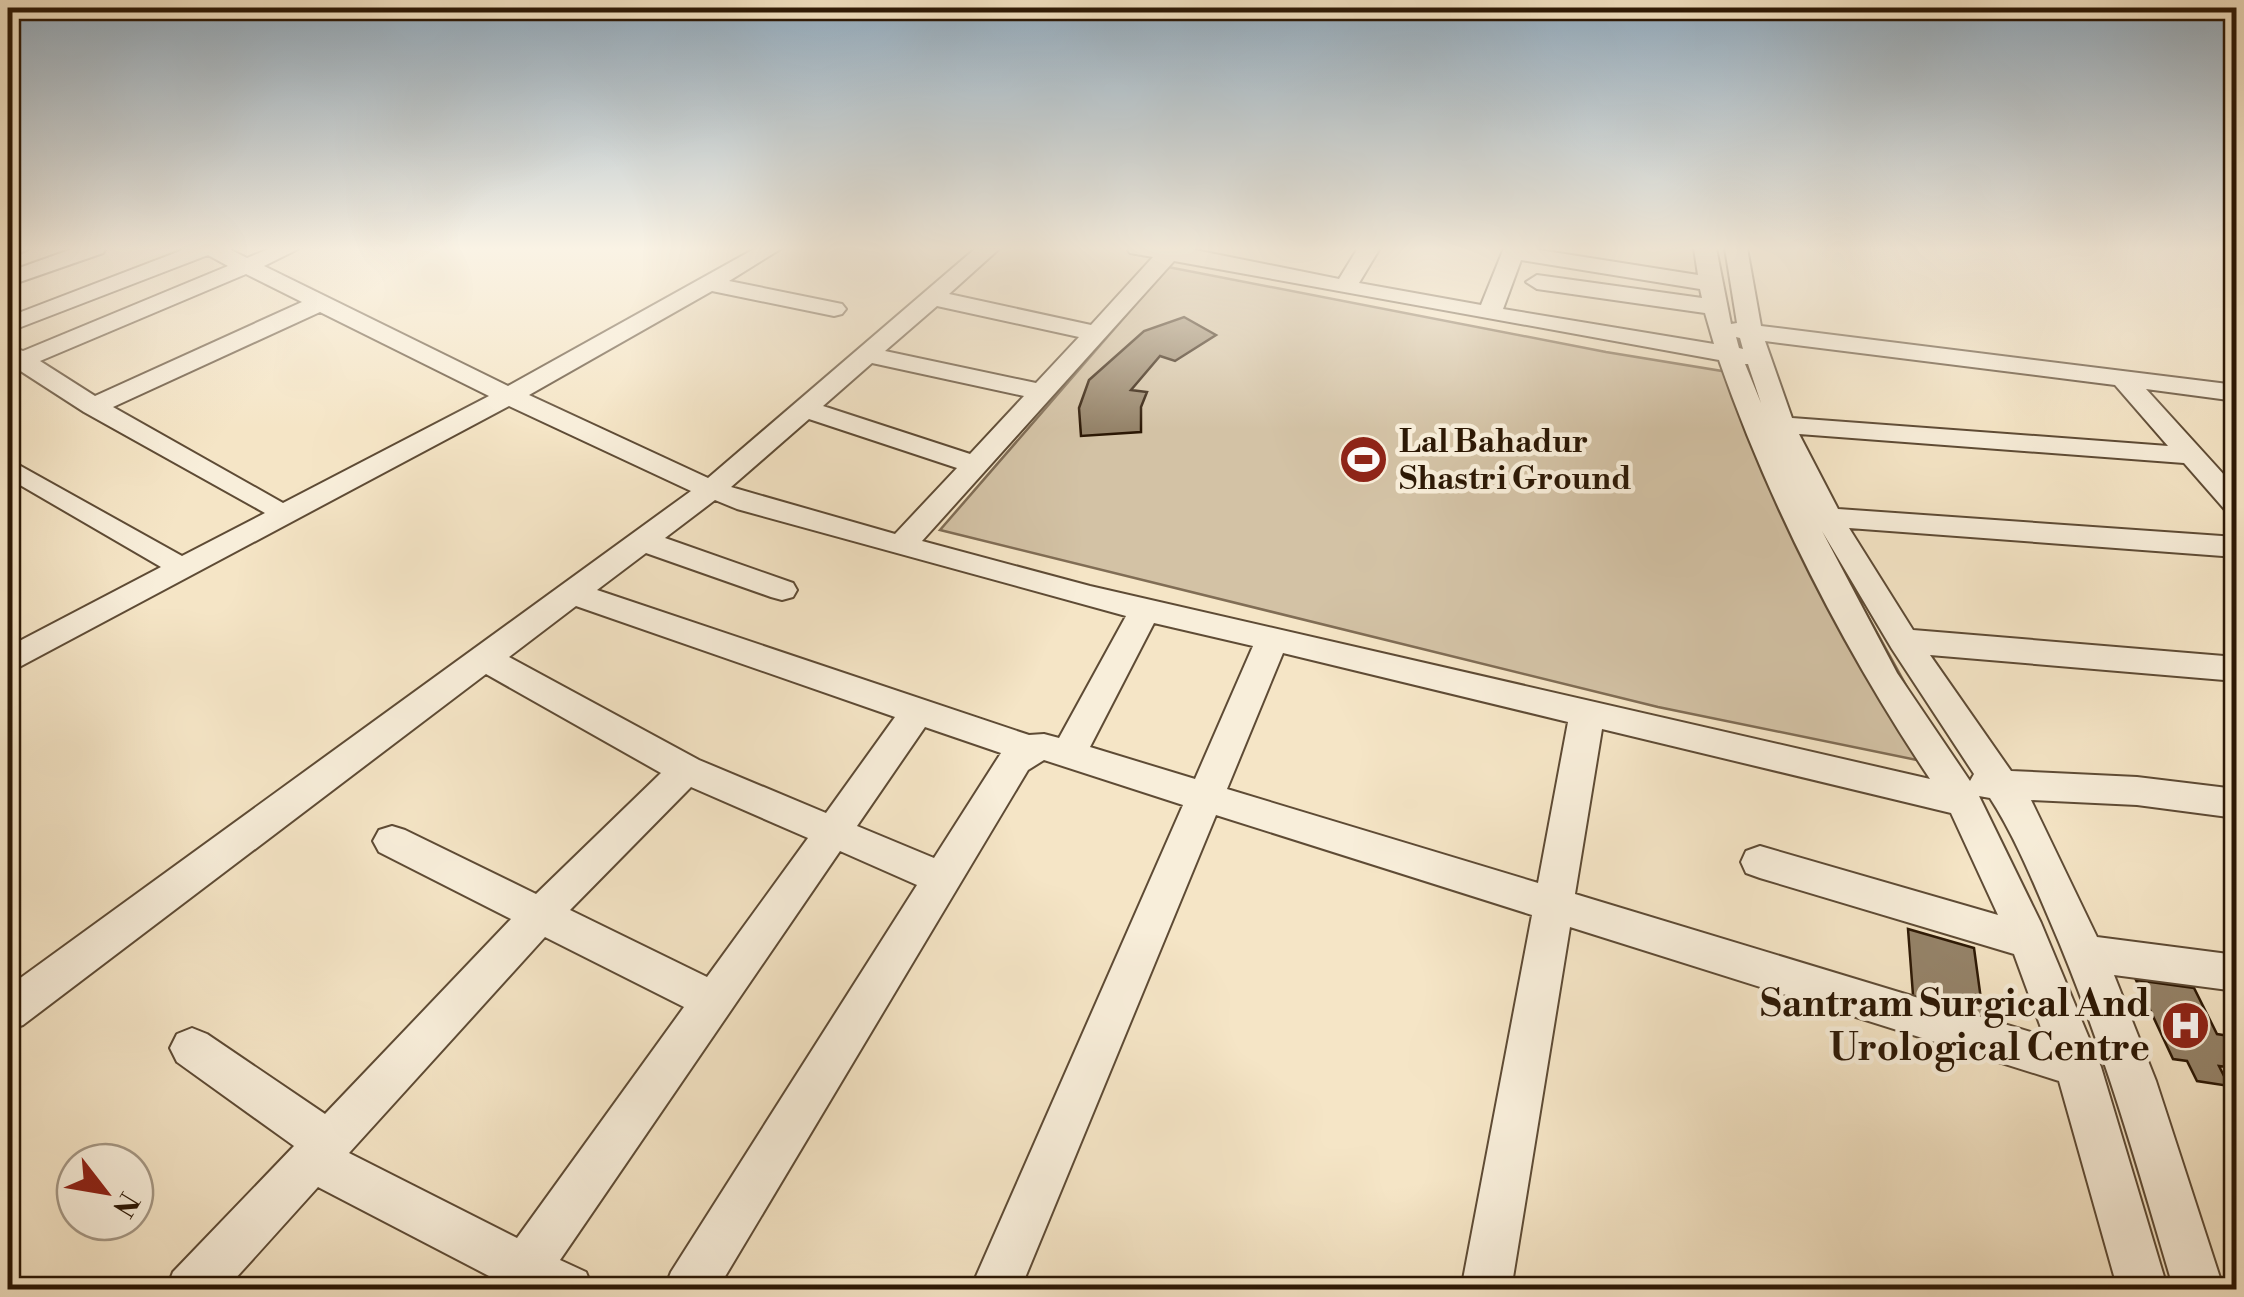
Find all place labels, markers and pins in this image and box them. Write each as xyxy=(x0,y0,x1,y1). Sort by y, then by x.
place label: Lal Bahadur Shastri Ground xyxy=(1399,422,1631,499)
sports icon: Lal Bahadur Shastri Ground xyxy=(1338,433,1390,485)
place label: Santram Surgical And Urological Centre xyxy=(1760,981,2150,1072)
hospital icon: Santram Surgical And Urological Centre xyxy=(2159,999,2211,1051)

